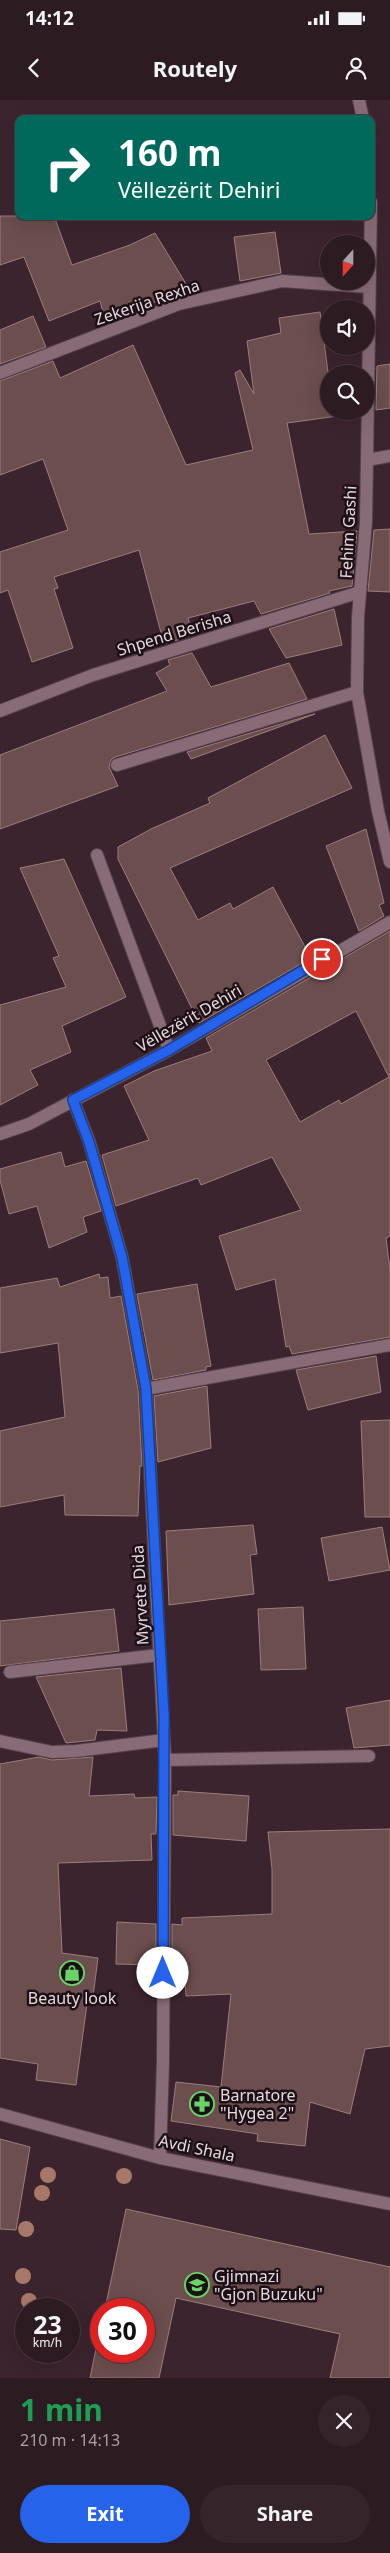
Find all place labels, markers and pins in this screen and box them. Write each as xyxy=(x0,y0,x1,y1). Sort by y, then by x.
pin xyxy=(301,938,343,980)
shop icon: Beauty look xyxy=(59,1960,85,1986)
place label: Beauty look xyxy=(28,1987,117,2009)
place label: Barnatore "Hygea 2" xyxy=(220,2084,296,2124)
pharmacy icon: Barnatore "Hygea 2" xyxy=(189,2091,215,2117)
place label: Gjimnazi "Gjon Buzuku" xyxy=(214,2265,323,2305)
school or university icon: Gjimnazi "Gjon Buzuku" xyxy=(184,2272,210,2298)

